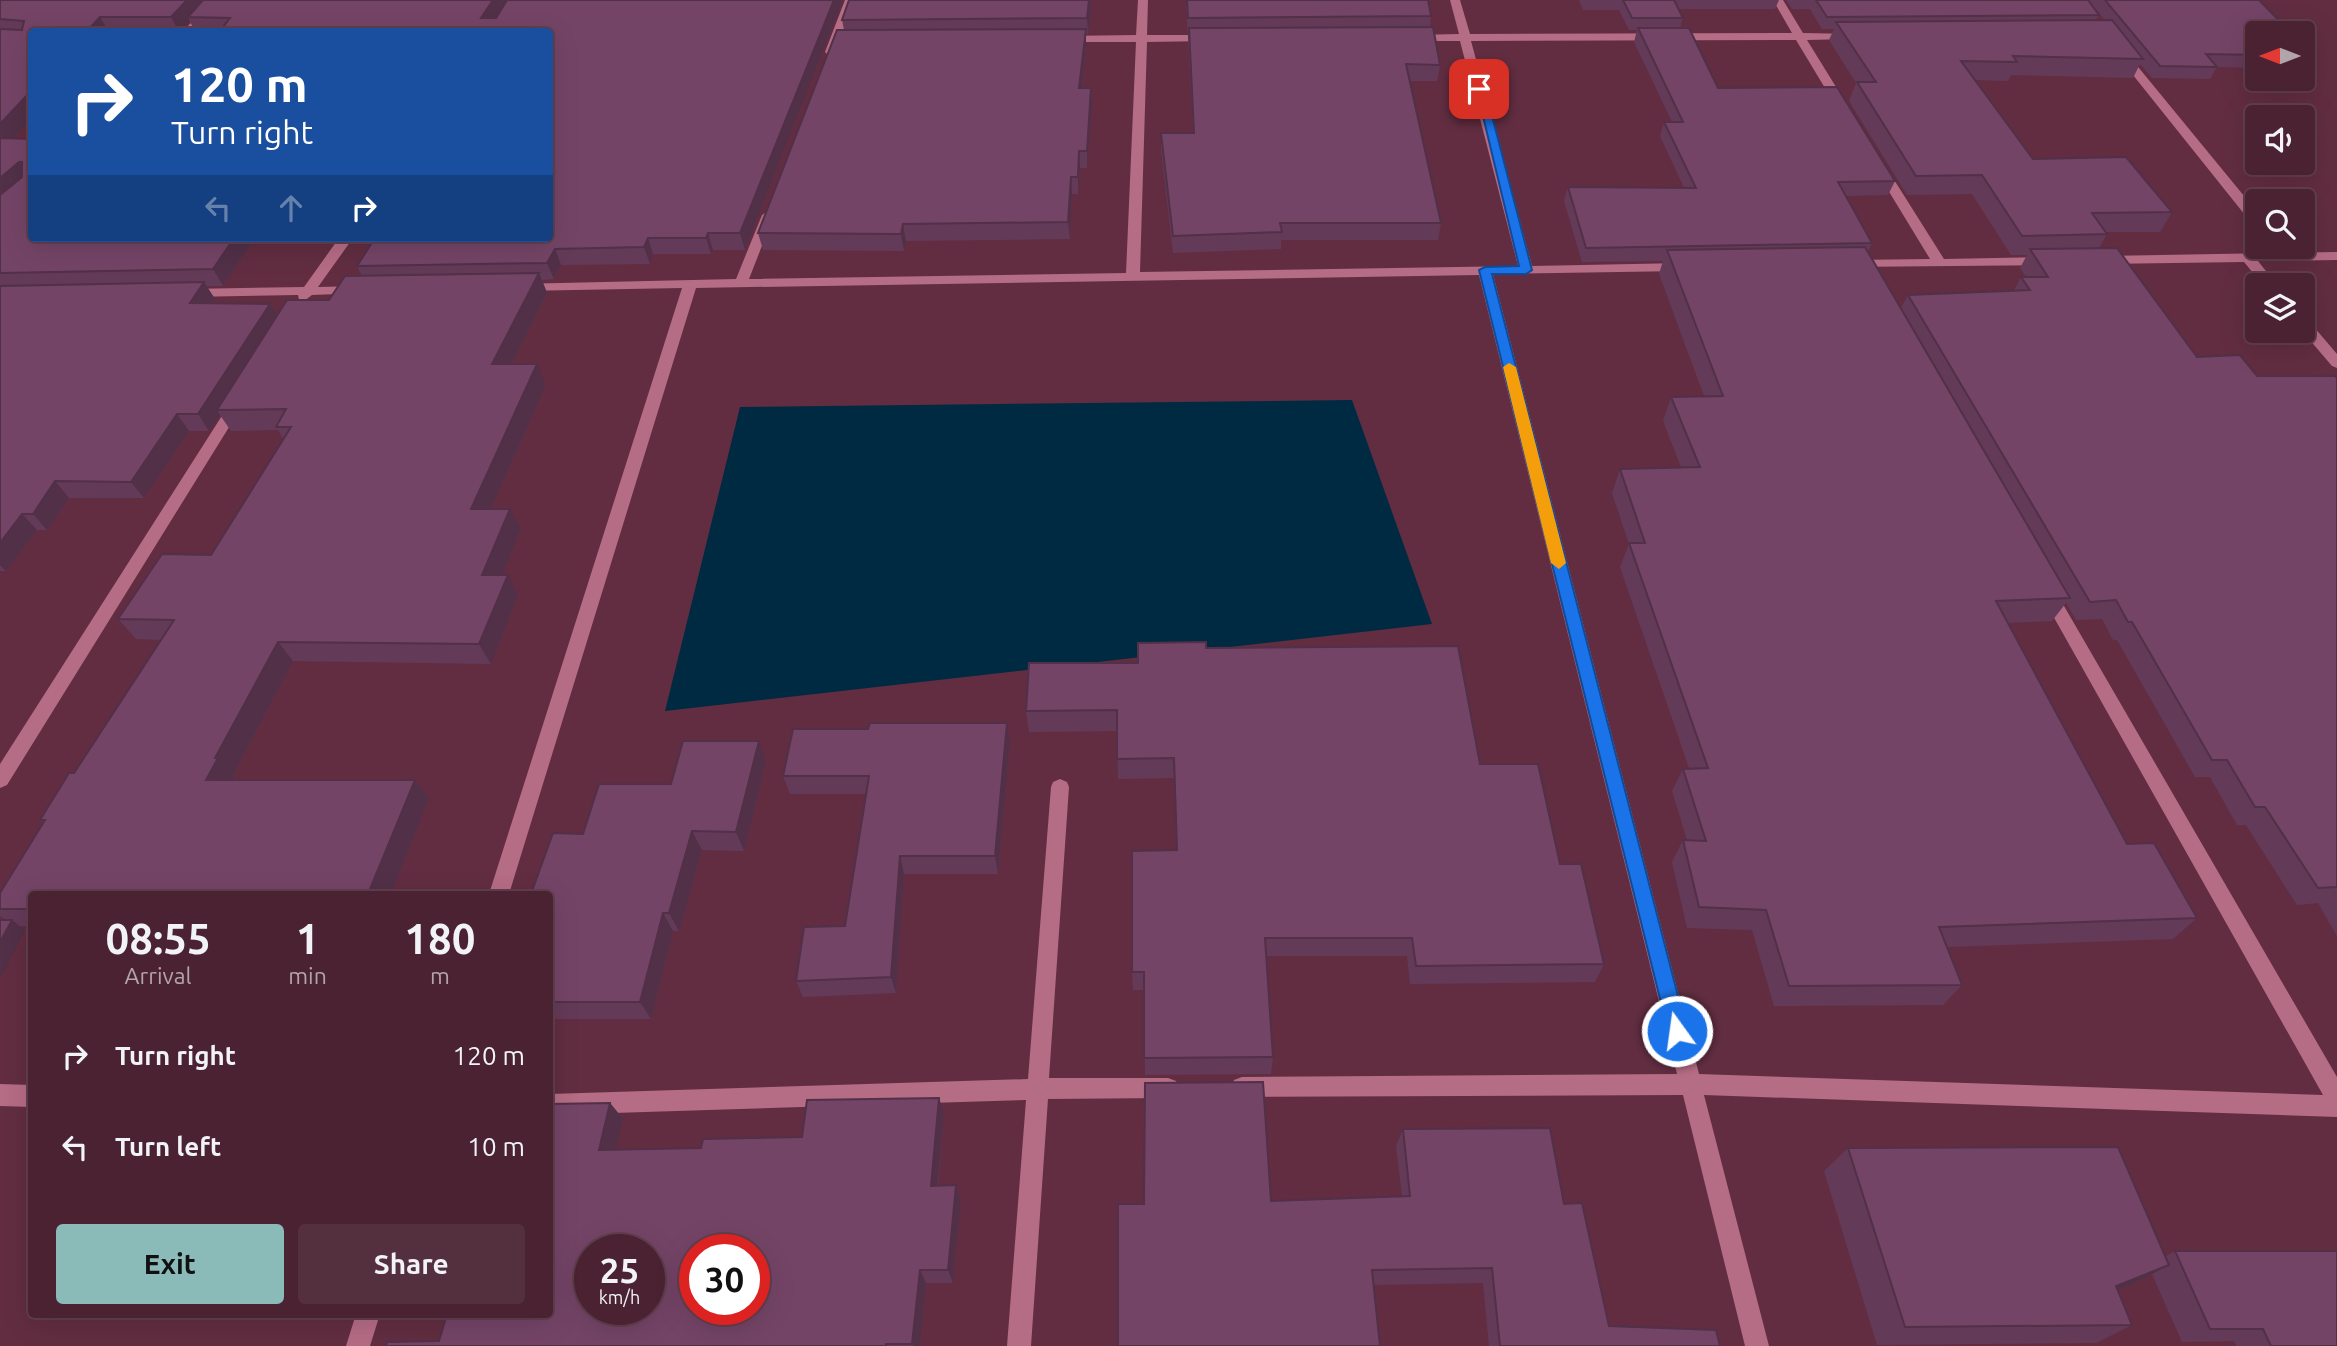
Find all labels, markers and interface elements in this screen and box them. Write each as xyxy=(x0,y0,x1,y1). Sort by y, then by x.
north arrow xyxy=(2245,21,2315,91)
map controls xyxy=(2245,21,2315,343)
icon: right xyxy=(56,56,147,147)
text: 120 m xyxy=(171,56,308,111)
pin xyxy=(1449,59,1509,119)
icon: arrive xyxy=(1460,70,1498,108)
button: sound xyxy=(2245,105,2315,175)
text: Turn right xyxy=(171,114,313,150)
icon: left xyxy=(199,189,237,227)
icon: ahead xyxy=(272,189,310,227)
icon: right xyxy=(345,189,383,227)
button: search xyxy=(2245,189,2315,259)
button: layers xyxy=(2245,273,2315,343)
text: 08:55 xyxy=(106,915,211,962)
text: 1 xyxy=(296,915,319,962)
text: 180 xyxy=(404,915,475,962)
text: Arrival xyxy=(125,963,192,988)
text: min xyxy=(288,963,327,988)
text: m xyxy=(430,963,450,988)
position arrow xyxy=(1640,994,1714,1068)
icon: right xyxy=(56,1037,94,1075)
text: Turn right xyxy=(115,1041,236,1070)
text: 120 m xyxy=(453,1041,525,1070)
icon: left xyxy=(56,1128,94,1166)
text: Turn left xyxy=(115,1132,221,1161)
text: 10 m xyxy=(467,1132,525,1161)
button: Exit xyxy=(56,1224,284,1304)
button: Share xyxy=(298,1224,525,1304)
speed limit sign: 30 xyxy=(679,1234,770,1325)
text: 25 xyxy=(600,1250,639,1290)
text: km/h xyxy=(599,1287,640,1307)

